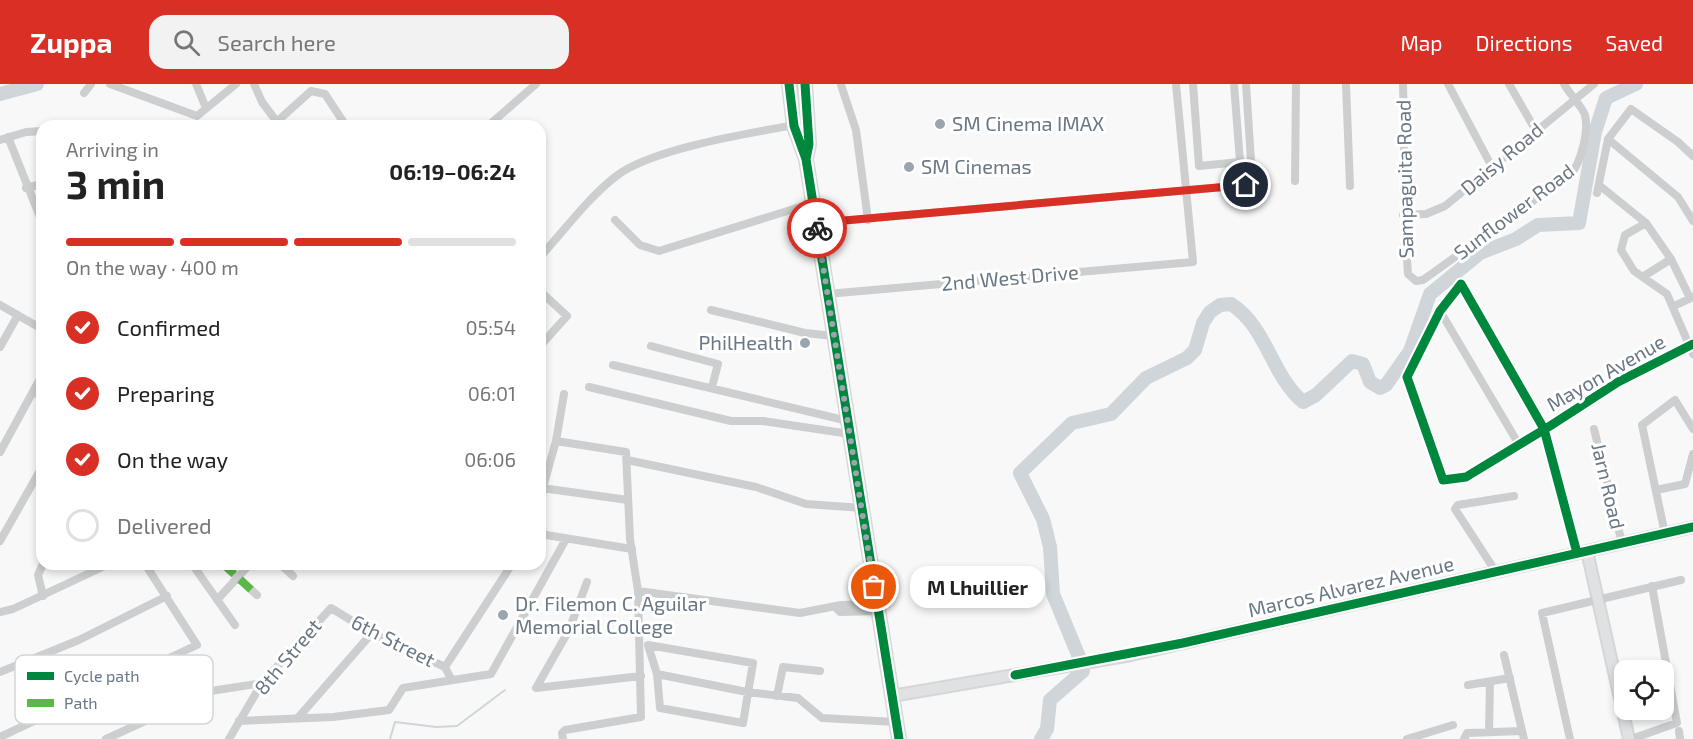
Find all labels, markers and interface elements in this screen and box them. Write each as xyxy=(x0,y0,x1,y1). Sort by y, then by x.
search box xyxy=(149,15,569,69)
text: Zuppa xyxy=(30,25,113,59)
icon: search xyxy=(170,26,203,59)
text: Search here xyxy=(218,29,336,55)
text: Map xyxy=(1400,30,1443,55)
text: Directions xyxy=(1476,30,1572,55)
text: Saved xyxy=(1605,30,1663,55)
street label: Sampaguita Road xyxy=(1391,99,1417,259)
place label: SM Cinema IMAX xyxy=(952,111,1104,135)
marker: SM Cinema IMAX xyxy=(933,117,947,131)
street label: Daisy Road xyxy=(1455,117,1547,200)
text: Arriving in xyxy=(66,137,159,161)
place label: SM Cinemas xyxy=(921,154,1032,178)
text: 06:19–06:24 xyxy=(389,158,516,184)
street label: Sunflower Road xyxy=(1449,158,1578,264)
pin xyxy=(1220,159,1271,210)
text: 3 min xyxy=(66,160,165,207)
marker: SM Cinemas xyxy=(902,160,916,174)
icon: home xyxy=(1229,168,1262,201)
courier xyxy=(787,198,847,258)
icon: bike xyxy=(801,212,834,245)
text: On the way · 400 m xyxy=(66,255,239,279)
street label: 2nd West Drive xyxy=(940,259,1079,295)
icon: check xyxy=(66,311,99,344)
text: Confirmed xyxy=(117,314,221,340)
text: 05:54 xyxy=(465,315,516,339)
street label: Mayon Avenue xyxy=(1542,328,1669,416)
place label: PhilHealth xyxy=(699,330,793,354)
marker: PhilHealth xyxy=(798,336,812,350)
icon: check xyxy=(66,377,99,410)
text: Preparing xyxy=(117,380,215,406)
text: 06:01 xyxy=(468,381,516,405)
street label: Jarn Road xyxy=(1587,440,1631,531)
icon: check xyxy=(66,443,99,476)
text: On the way xyxy=(117,446,228,472)
text: 06:06 xyxy=(464,447,516,471)
text: Delivered xyxy=(117,512,212,538)
street label: Marcos Alvarez Avenue xyxy=(1246,551,1456,621)
pin xyxy=(848,561,899,612)
callout: M Lhuillier xyxy=(910,566,1045,608)
icon: bag xyxy=(857,570,890,603)
text: M Lhuillier xyxy=(927,575,1028,599)
place label: Dr. Filemon C. Aguilar Memorial College xyxy=(515,591,707,638)
marker: Dr. Filemon C. Aguilar Memorial College xyxy=(496,608,510,622)
street label: 6th Street xyxy=(348,609,440,672)
street label: 8th Street xyxy=(249,613,326,699)
legend xyxy=(15,655,213,724)
map controls xyxy=(1614,660,1674,720)
button: locate xyxy=(1614,660,1674,720)
text: Cycle path xyxy=(64,666,140,685)
text: Path xyxy=(64,693,98,712)

